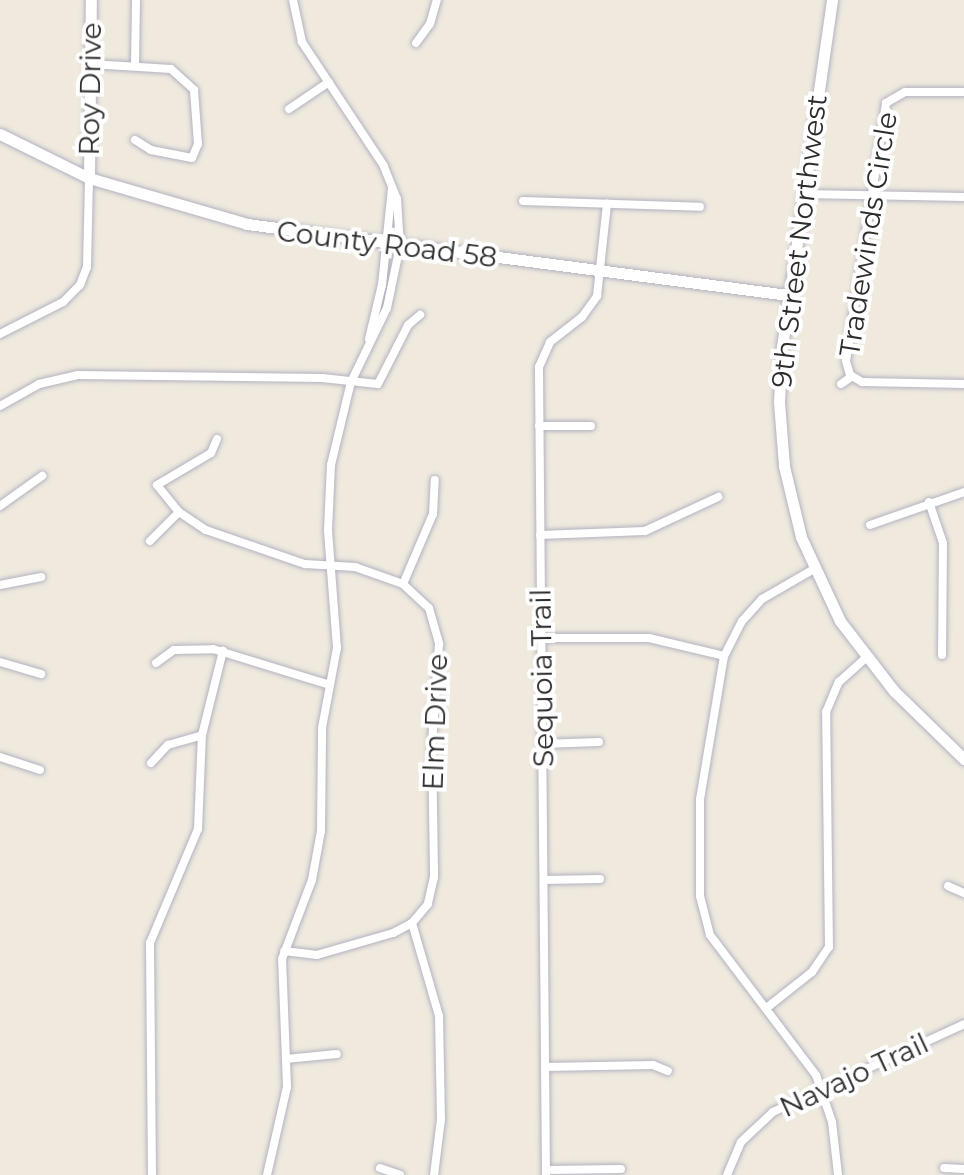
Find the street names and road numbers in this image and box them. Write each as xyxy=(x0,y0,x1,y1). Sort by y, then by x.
street label: Roy Drive xyxy=(72,22,108,156)
street label: 9th Street Northwest xyxy=(764,93,834,389)
street label: Tradewinds Circle xyxy=(832,109,904,359)
street label: County Road 58 xyxy=(275,214,499,274)
street label: Sequoia Trail xyxy=(524,589,560,767)
street label: Elm Drive xyxy=(416,653,454,791)
street label: Navajo Trail xyxy=(774,1026,934,1124)

